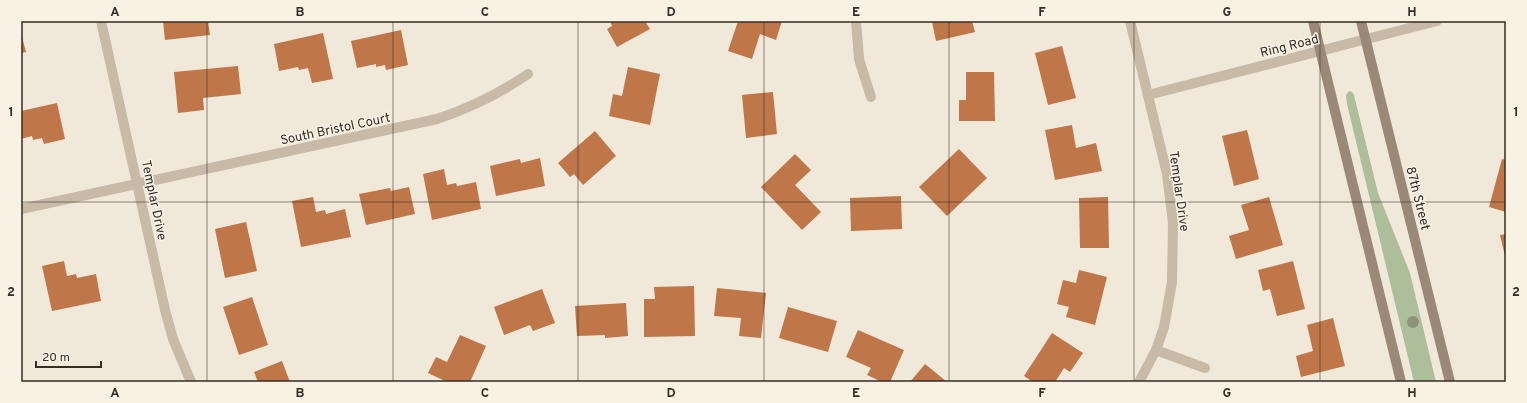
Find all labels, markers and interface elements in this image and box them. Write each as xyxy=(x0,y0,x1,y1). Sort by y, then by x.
text: A xyxy=(110,5,120,21)
text: B xyxy=(296,5,305,21)
text: C xyxy=(481,5,489,21)
text: D xyxy=(666,5,676,21)
text: E xyxy=(852,5,860,21)
text: F xyxy=(1038,5,1046,21)
text: G xyxy=(1223,5,1232,21)
text: H xyxy=(1407,5,1417,21)
street label: Ring Road xyxy=(1258,32,1320,62)
text: 1 xyxy=(8,105,14,121)
text: 1 xyxy=(1513,105,1519,121)
street label: South Bristol Court xyxy=(279,110,392,149)
street label: Templar Drive xyxy=(1164,150,1192,233)
street label: Templar Drive xyxy=(137,159,169,242)
street label: 87th Street xyxy=(1401,165,1433,232)
text: 2 xyxy=(7,285,15,301)
text: 2 xyxy=(1512,285,1520,301)
scale bar xyxy=(36,343,101,369)
text: 20 m xyxy=(42,350,70,366)
text: A xyxy=(110,386,120,402)
text: B xyxy=(296,386,305,402)
text: C xyxy=(481,386,489,402)
text: D xyxy=(666,386,676,402)
text: E xyxy=(852,386,860,402)
text: F xyxy=(1038,386,1046,402)
text: G xyxy=(1223,386,1232,402)
text: H xyxy=(1407,386,1417,402)

